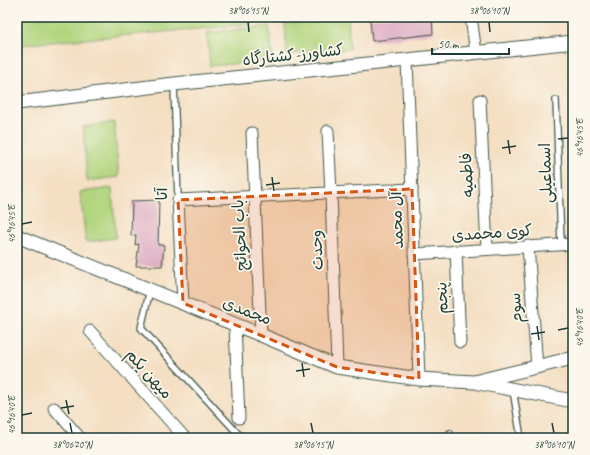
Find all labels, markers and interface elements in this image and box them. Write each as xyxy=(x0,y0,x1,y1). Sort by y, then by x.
text: 38°06'15"N xyxy=(228,4,270,17)
text: 38°06'10"N xyxy=(469,4,511,17)
scale bar xyxy=(432,30,509,56)
text: 50 m xyxy=(438,36,460,52)
street label: کشاورز-کشتارگاه xyxy=(241,40,345,70)
text: 46°16'45"E xyxy=(573,117,586,157)
street label: اسماعیلی xyxy=(535,143,557,203)
street label: فاطمیه xyxy=(456,152,478,198)
street label: آتا xyxy=(152,186,172,201)
street label: آل محمد xyxy=(386,190,408,249)
street label: باب الحوائج xyxy=(228,199,252,271)
text: 46°16'45"E xyxy=(5,203,18,243)
street label: کوی محمدی xyxy=(451,220,533,246)
street label: وحدت xyxy=(306,229,328,271)
street label: پنجم xyxy=(431,281,455,315)
street label: محمدی xyxy=(220,292,274,330)
street label: سوم xyxy=(505,292,529,324)
text: 46°16'40"E xyxy=(573,307,586,347)
street label: میهن یکم xyxy=(120,345,177,405)
text: 46°16'40"E xyxy=(5,394,18,434)
text: 38°06'20"N xyxy=(52,438,94,451)
text: 38°06'15"N xyxy=(293,438,335,451)
text: 38°06'10"N xyxy=(534,438,576,451)

